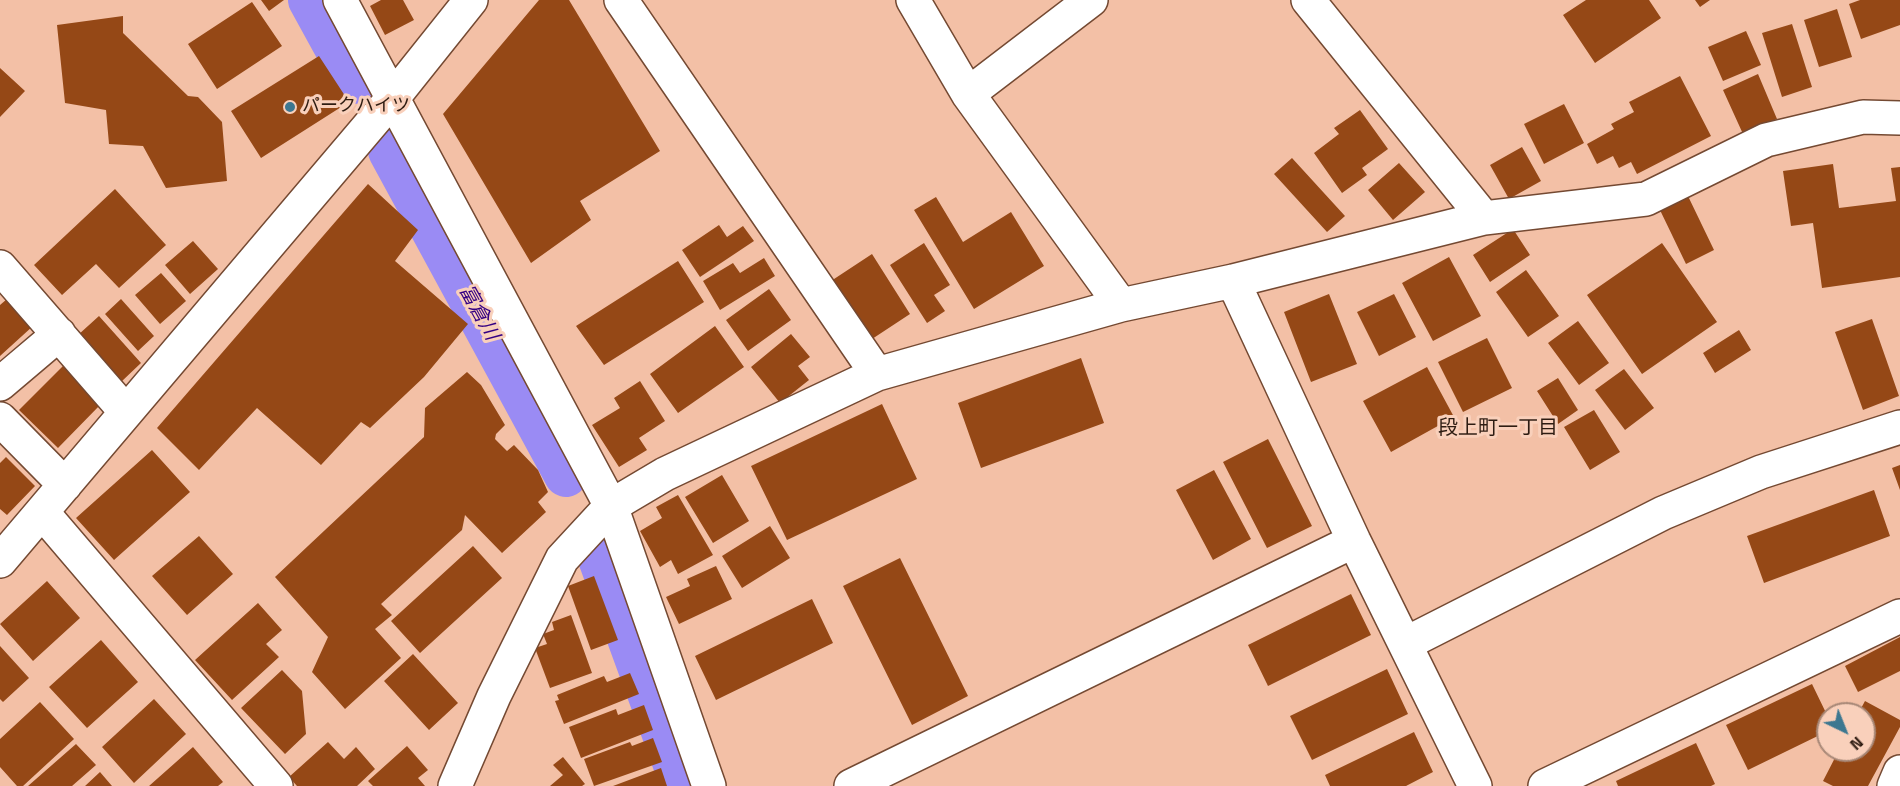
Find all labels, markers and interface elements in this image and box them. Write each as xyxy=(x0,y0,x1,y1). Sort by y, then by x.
place label: パークハイツ xyxy=(302,96,410,118)
marker: パークハイツ xyxy=(283,100,297,114)
water label: 富倉川 xyxy=(453,281,503,345)
district label: 段上町一丁目 xyxy=(1438,417,1558,441)
north arrow xyxy=(1816,702,1876,762)
text: N xyxy=(1845,731,1869,756)

